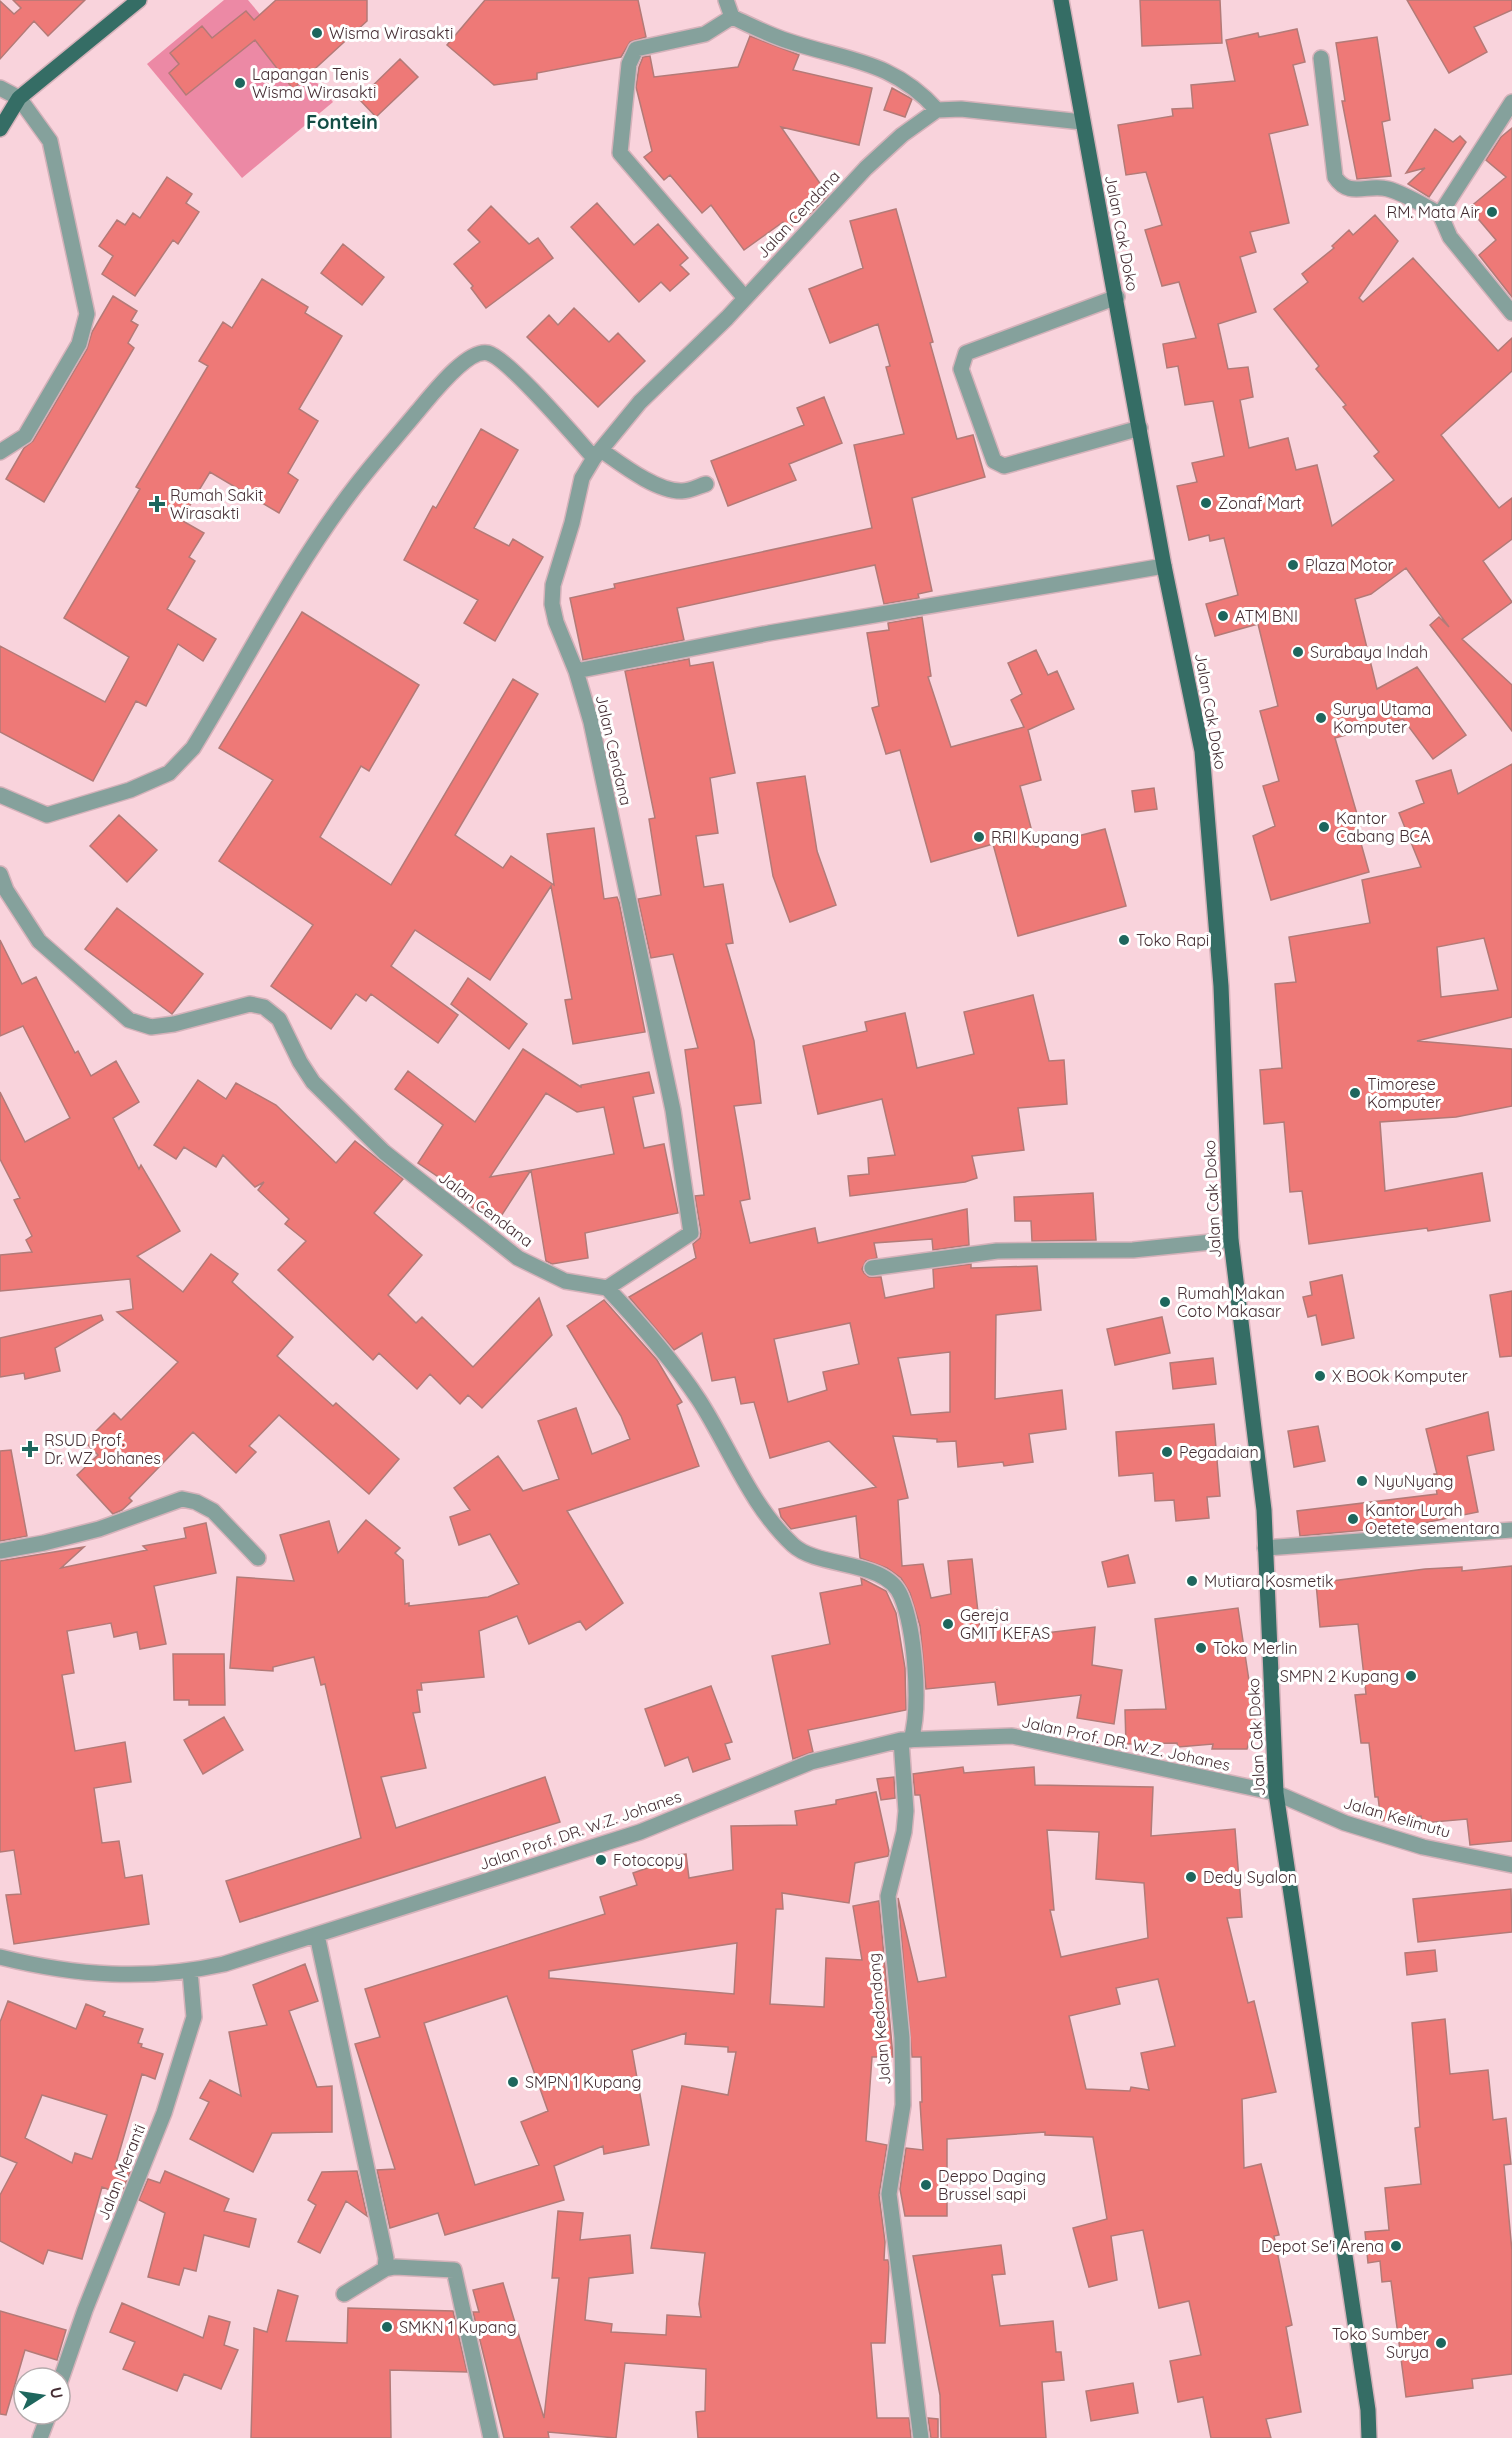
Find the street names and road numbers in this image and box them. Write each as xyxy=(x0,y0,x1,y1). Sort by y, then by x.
street label: Jalan Cendana xyxy=(752,166,844,262)
street label: Jalan Cak Doko xyxy=(1101,173,1143,293)
street label: Jalan Cak Doko xyxy=(1191,651,1231,771)
street label: Jalan Cendana xyxy=(592,693,636,807)
street label: Jalan Cak Doko xyxy=(1199,1140,1225,1258)
street label: Jalan Cendana xyxy=(435,1167,537,1251)
street label: Jalan Cak Doko xyxy=(1243,1678,1269,1796)
street label: Jalan Prof. DR. W.Z. Johanes xyxy=(1020,1711,1232,1775)
street label: Jalan Prof. DR. W.Z. Johanes xyxy=(476,1786,684,1874)
street label: Jalan Kelimutu xyxy=(1341,1792,1453,1842)
street label: Jalan Kedondong xyxy=(863,1952,895,2086)
street label: Jalan Meranti xyxy=(93,2121,149,2223)

